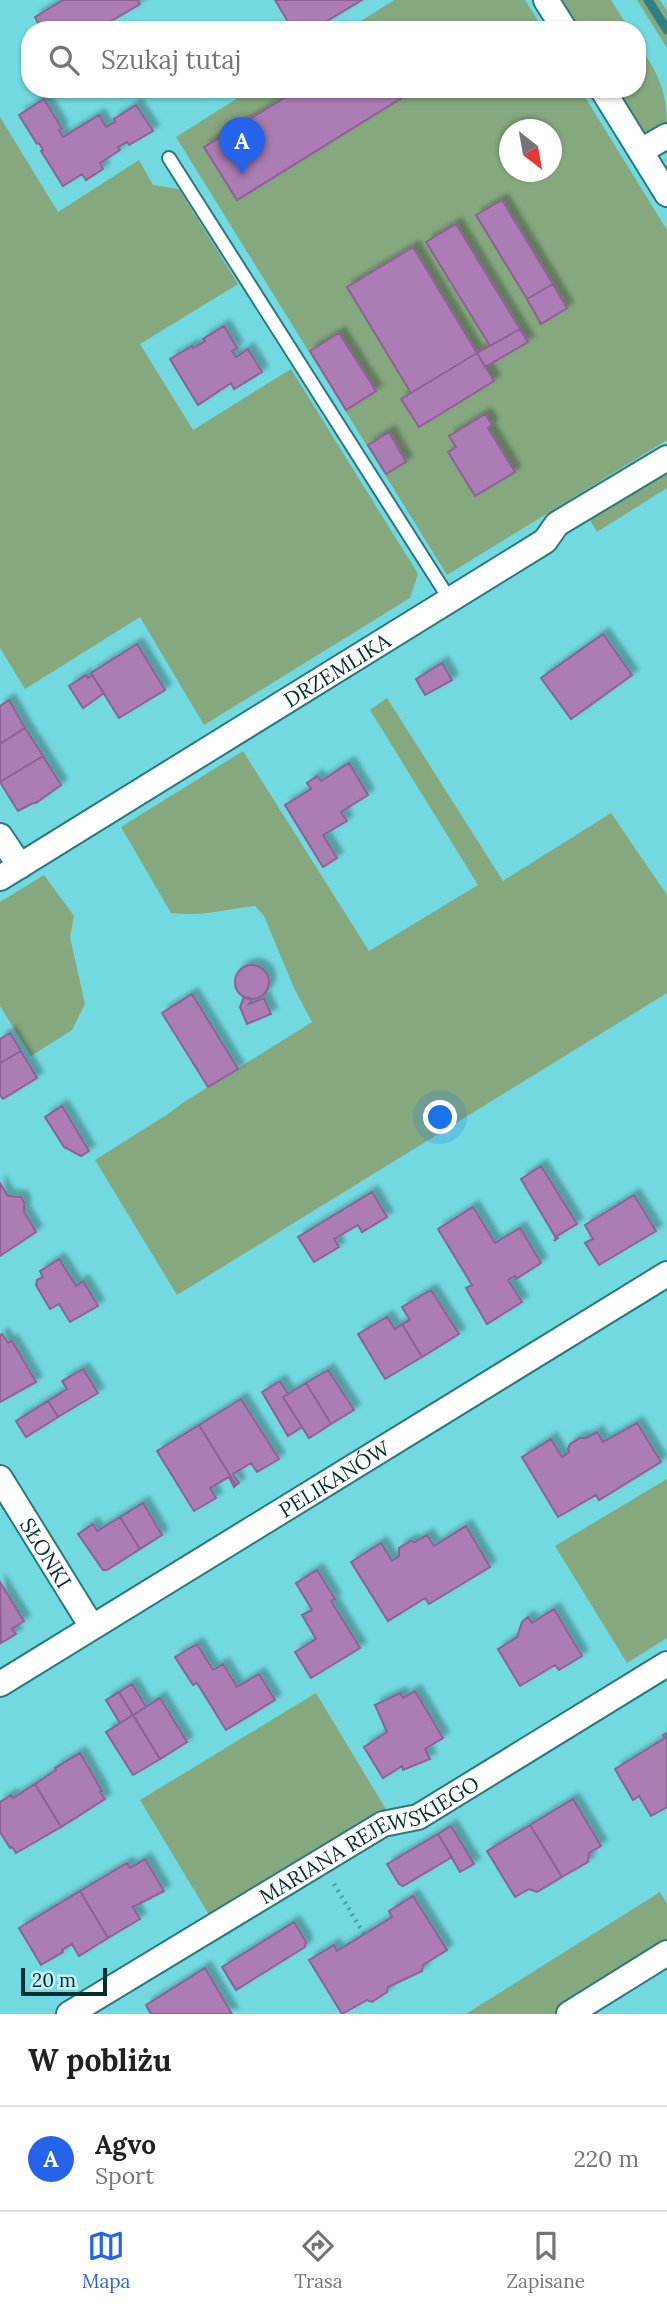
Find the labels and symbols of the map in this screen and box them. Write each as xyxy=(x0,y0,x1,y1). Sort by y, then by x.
pin: A xyxy=(219,117,265,175)
north arrow xyxy=(499,119,562,182)
street label: DRZEMLIKA xyxy=(278,626,396,713)
your location xyxy=(423,1100,457,1134)
street label: PELIKANÓW xyxy=(273,1434,395,1523)
street label: SŁONKI xyxy=(14,1513,78,1593)
street label: MARIANA REJEWSKIEGO xyxy=(254,1769,484,1909)
scale bar xyxy=(21,1965,107,1997)

